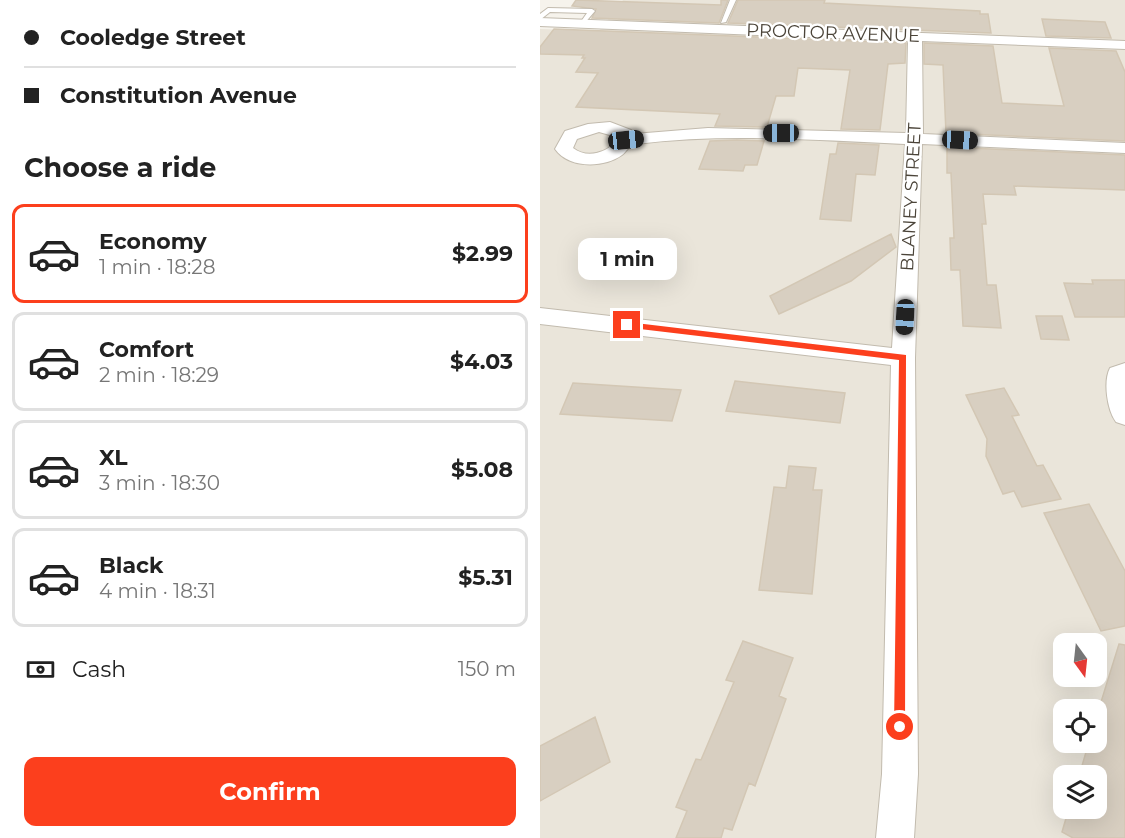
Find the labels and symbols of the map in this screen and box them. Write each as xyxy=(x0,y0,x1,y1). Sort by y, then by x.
street label: PROCTOR AVENUE xyxy=(746,19,920,47)
street label: BLANEY STREET xyxy=(896,122,926,272)
car xyxy=(763,124,799,142)
car xyxy=(607,129,645,151)
car xyxy=(942,130,978,150)
callout: 1 min xyxy=(578,238,676,280)
car xyxy=(895,299,915,335)
route end xyxy=(613,311,640,338)
north arrow xyxy=(1053,633,1107,687)
route start xyxy=(886,713,913,740)

